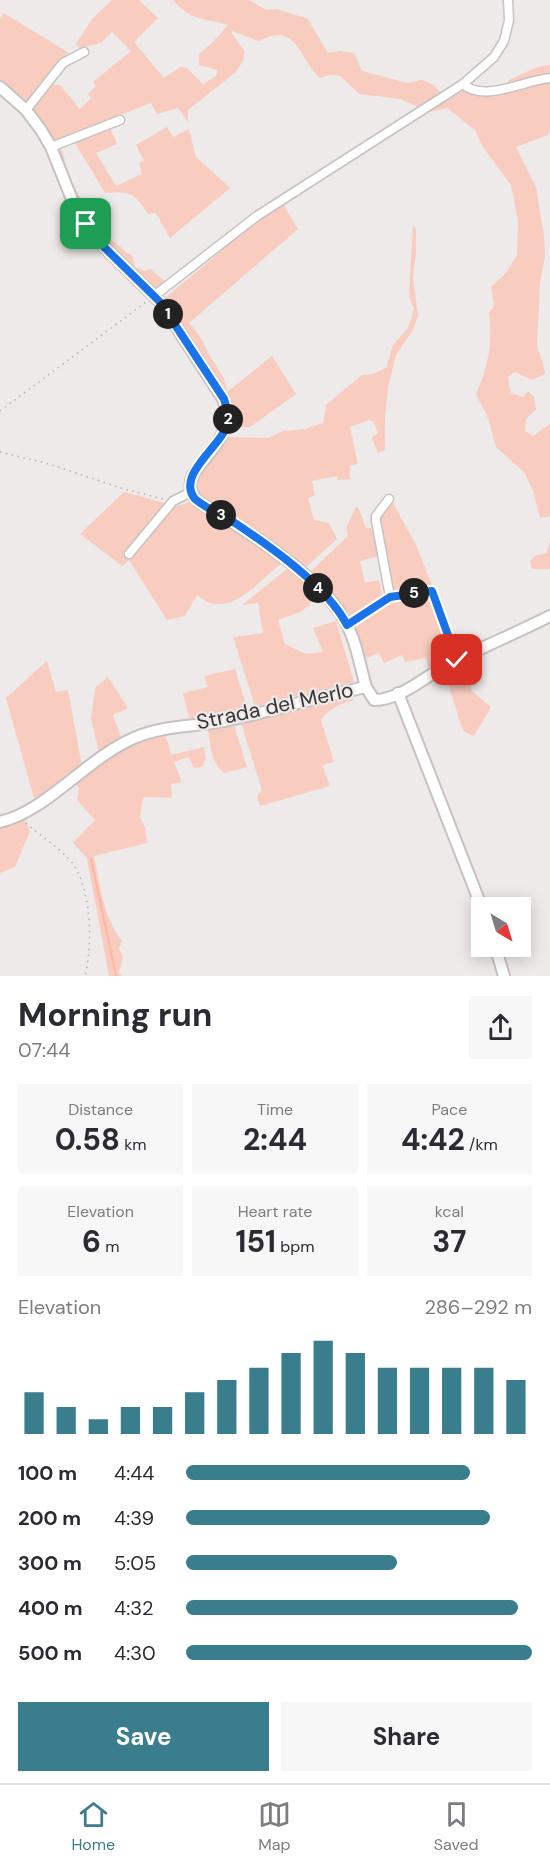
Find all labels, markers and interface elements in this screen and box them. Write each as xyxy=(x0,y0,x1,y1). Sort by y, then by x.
pin xyxy=(60,198,111,249)
icon: arrive xyxy=(69,207,102,240)
pin: 1 xyxy=(153,299,183,329)
text: 1 xyxy=(165,303,171,324)
pin: 2 xyxy=(213,404,243,434)
text: 2 xyxy=(223,408,233,429)
pin: 3 xyxy=(206,500,236,530)
text: 3 xyxy=(216,504,226,525)
pin: 4 xyxy=(303,573,333,603)
text: 4 xyxy=(313,577,323,598)
pin: 5 xyxy=(399,578,429,608)
text: 5 xyxy=(409,582,419,603)
pin xyxy=(431,634,482,685)
icon: check xyxy=(440,643,473,676)
street label: Strada del Merlo xyxy=(194,676,356,736)
north arrow xyxy=(471,897,531,957)
map controls xyxy=(471,897,531,957)
text: Morning run xyxy=(18,993,212,1036)
button: share xyxy=(469,996,532,1059)
text: 07:44 xyxy=(18,1037,70,1063)
text: Distance xyxy=(68,1099,133,1120)
text: Time xyxy=(257,1099,293,1120)
text: Pace xyxy=(431,1099,467,1120)
text: 0.58 xyxy=(55,1120,120,1159)
text: 2:44 xyxy=(243,1120,307,1159)
text: 4:42 xyxy=(401,1120,465,1159)
text: km xyxy=(120,1134,147,1155)
text: /km xyxy=(465,1134,498,1155)
text: Elevation xyxy=(67,1201,134,1222)
text: Heart rate xyxy=(238,1201,312,1222)
text: kcal xyxy=(435,1201,464,1222)
text: 6 xyxy=(82,1222,101,1261)
text: 151 xyxy=(235,1222,276,1261)
text: 37 xyxy=(432,1222,466,1261)
text: m xyxy=(101,1236,119,1257)
text: bpm xyxy=(276,1236,315,1257)
text: Elevation xyxy=(18,1294,101,1320)
text: 286–292 m xyxy=(425,1294,532,1320)
text: 100 m xyxy=(18,1460,77,1486)
text: 4:44 xyxy=(114,1460,154,1486)
text: 200 m xyxy=(18,1505,81,1531)
text: 4:39 xyxy=(114,1505,154,1531)
text: 300 m xyxy=(18,1550,82,1576)
text: 5:05 xyxy=(114,1550,156,1576)
text: 400 m xyxy=(18,1595,83,1621)
text: 4:32 xyxy=(114,1595,154,1621)
text: 500 m xyxy=(18,1640,82,1666)
text: 4:30 xyxy=(114,1640,156,1666)
button: Save xyxy=(18,1702,269,1771)
button: Share xyxy=(281,1702,532,1771)
tab: Home xyxy=(71,1798,115,1855)
tab: Map xyxy=(258,1798,291,1855)
tab: Saved xyxy=(434,1798,479,1855)

